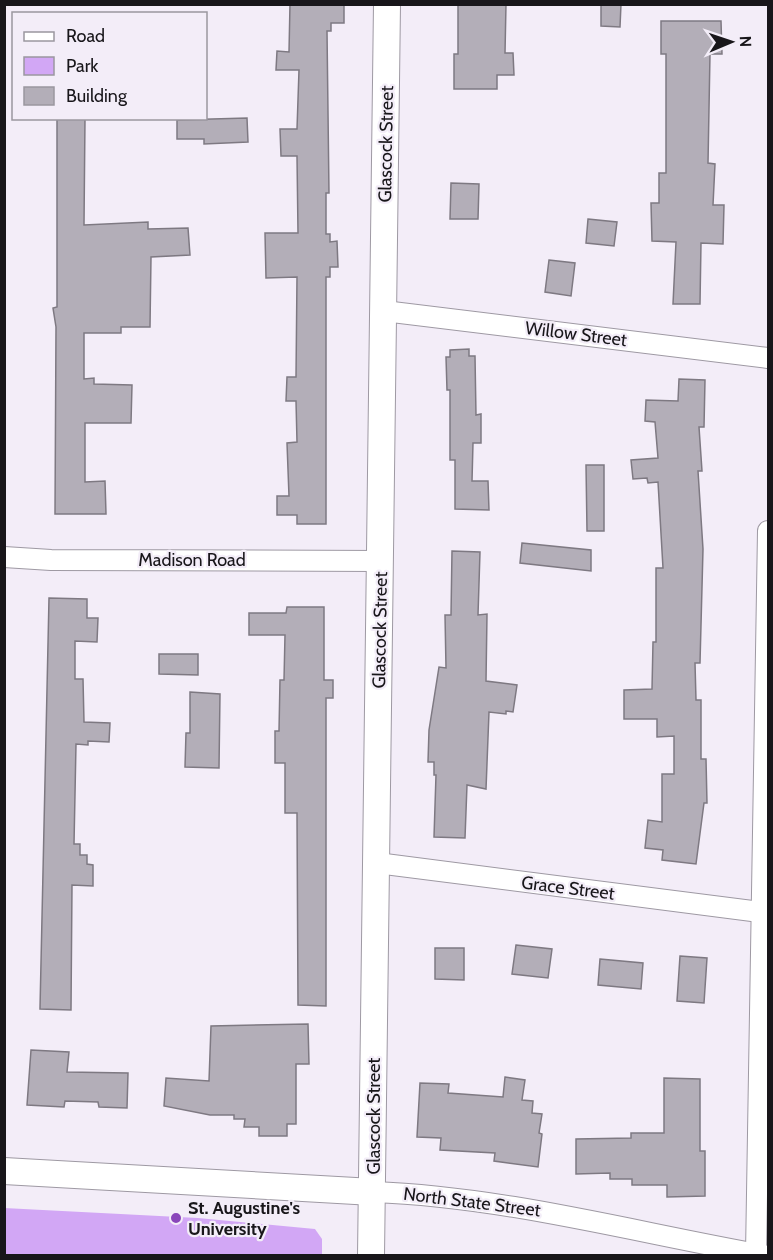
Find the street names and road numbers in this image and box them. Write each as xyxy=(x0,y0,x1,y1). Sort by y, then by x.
street label: Glascock Street xyxy=(374,85,398,203)
street label: Willow Street xyxy=(524,317,628,351)
street label: Madison Road xyxy=(138,549,246,571)
street label: Glascock Street xyxy=(368,571,392,689)
street label: Grace Street xyxy=(520,871,616,905)
street label: Glascock Street xyxy=(363,1058,385,1174)
street label: North State Street xyxy=(402,1183,542,1221)

